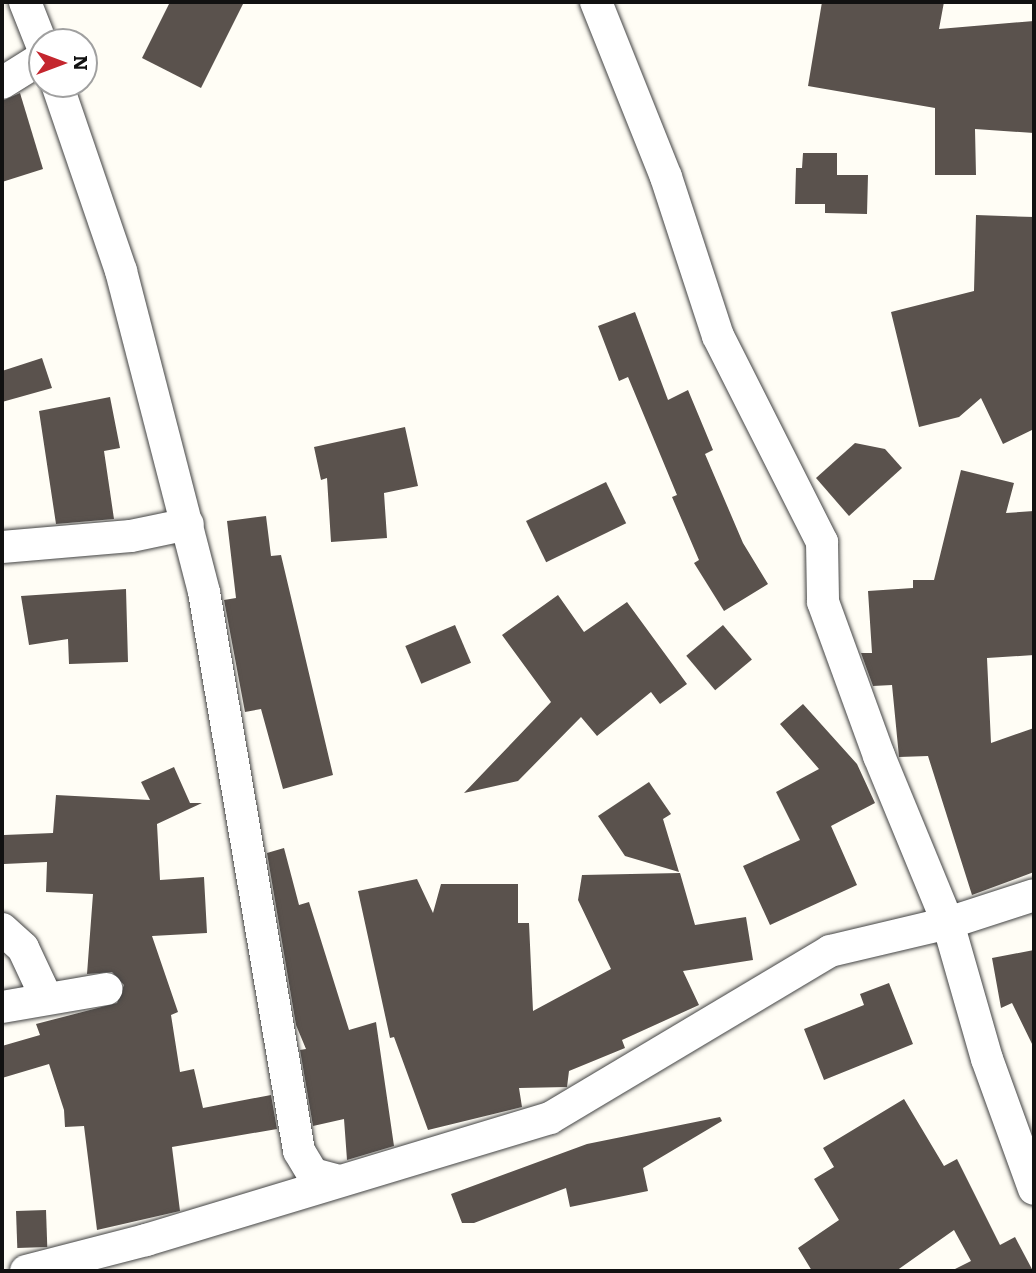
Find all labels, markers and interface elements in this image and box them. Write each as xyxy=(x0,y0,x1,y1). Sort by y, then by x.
north arrow xyxy=(28,28,98,98)
text: N xyxy=(68,55,96,71)

